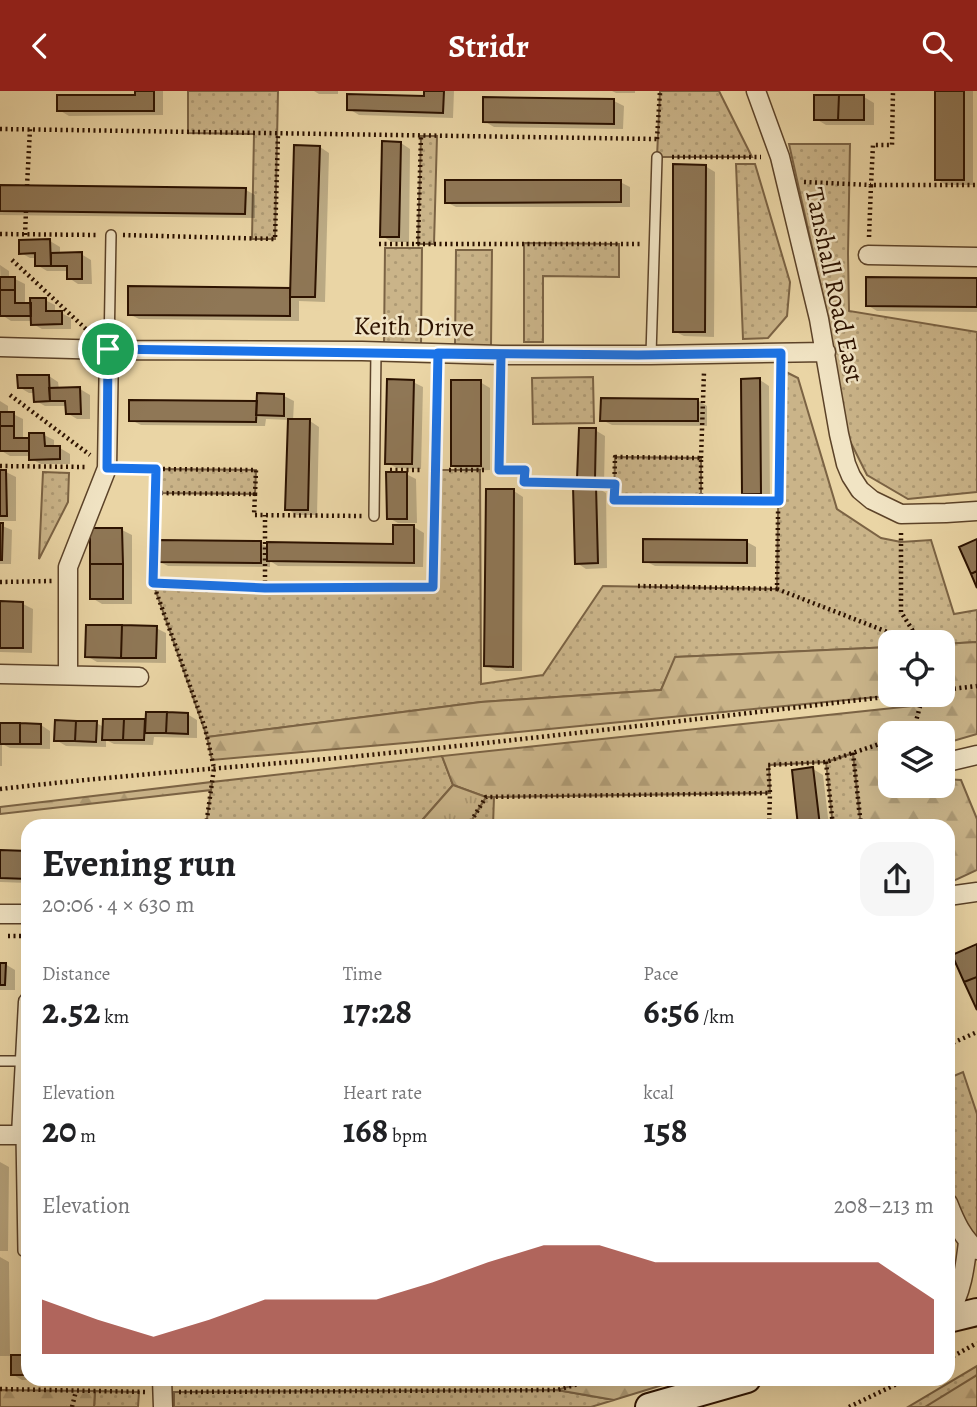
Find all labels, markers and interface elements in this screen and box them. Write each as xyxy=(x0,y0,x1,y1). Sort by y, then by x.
text: Stridr xyxy=(448,24,529,68)
icon: back xyxy=(21,27,59,65)
icon: search xyxy=(918,27,956,65)
street label: Tanshall Road East xyxy=(797,184,872,386)
street label: Keith Drive xyxy=(353,308,475,345)
pin xyxy=(78,319,138,379)
icon: arrive xyxy=(89,330,127,368)
map controls xyxy=(878,630,955,798)
button: locate xyxy=(878,630,955,707)
button: layers xyxy=(878,721,955,798)
text: Evening run xyxy=(42,837,236,889)
button: share xyxy=(860,842,934,916)
text: 20:06 · 4 × 630 m xyxy=(42,889,195,920)
text: Distance xyxy=(42,961,110,987)
text: Time xyxy=(343,961,382,987)
text: Pace xyxy=(643,961,679,987)
text: 2.52 xyxy=(42,987,100,1035)
text: 17:28 xyxy=(343,987,412,1035)
text: 6:56 xyxy=(643,987,699,1035)
text: km xyxy=(100,1004,129,1030)
text: /km xyxy=(699,1004,735,1030)
text: Elevation xyxy=(42,1080,115,1106)
text: Heart rate xyxy=(343,1080,422,1106)
text: kcal xyxy=(643,1080,674,1106)
text: 20 xyxy=(42,1106,77,1154)
text: 168 xyxy=(343,1106,388,1154)
text: 158 xyxy=(643,1106,688,1154)
text: m xyxy=(77,1123,96,1149)
text: bpm xyxy=(388,1123,428,1149)
text: Elevation xyxy=(42,1190,130,1221)
text: 208–213 m xyxy=(834,1190,934,1221)

